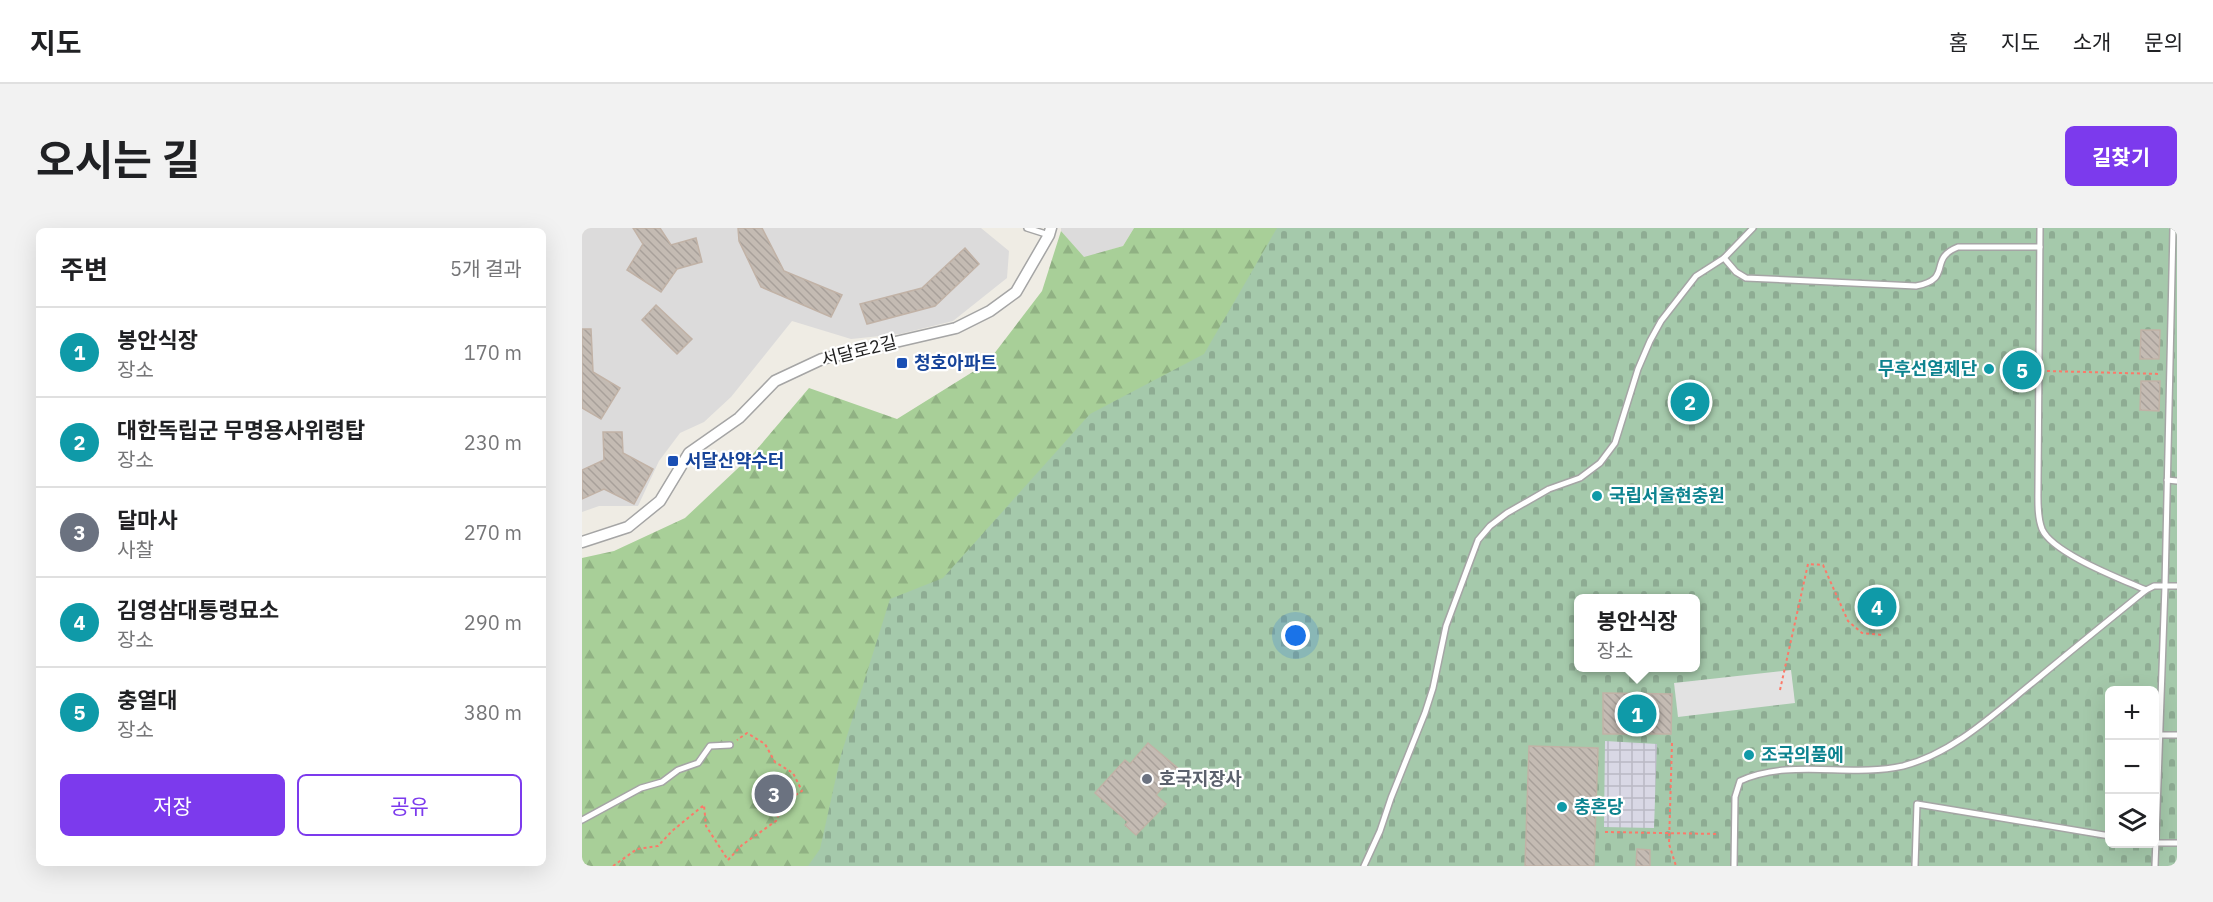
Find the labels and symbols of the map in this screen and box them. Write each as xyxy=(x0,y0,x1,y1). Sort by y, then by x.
street label: 서달로2길 xyxy=(819,330,899,371)
pin: 5 xyxy=(2002,348,2042,392)
place label: 청호아파트 xyxy=(914,351,997,374)
marker: 청호아파트 xyxy=(895,356,909,370)
place label: 무후선열제단 xyxy=(1878,357,1977,380)
marker: 무후선열제단 xyxy=(1982,362,1996,376)
pin: 2 xyxy=(1670,380,1710,424)
place label: 서달산약수터 xyxy=(685,449,784,472)
marker: 서달산약수터 xyxy=(666,454,680,468)
place label: 국립서울현충원 xyxy=(1609,484,1725,507)
marker: 국립서울현충원 xyxy=(1590,489,1604,503)
pin: 4 xyxy=(1858,584,1896,629)
your location xyxy=(1281,621,1310,650)
pin: 1 xyxy=(1618,692,1656,736)
place label: 조국의품에 xyxy=(1761,743,1844,766)
marker: 조국의품에 xyxy=(1742,748,1756,762)
place label: 호국지장사 xyxy=(1159,767,1242,790)
pin: 3 xyxy=(754,772,794,816)
marker: 호국지장사 xyxy=(1140,772,1154,786)
place label: 충혼당 xyxy=(1574,795,1624,818)
marker: 충혼당 xyxy=(1555,800,1569,814)

